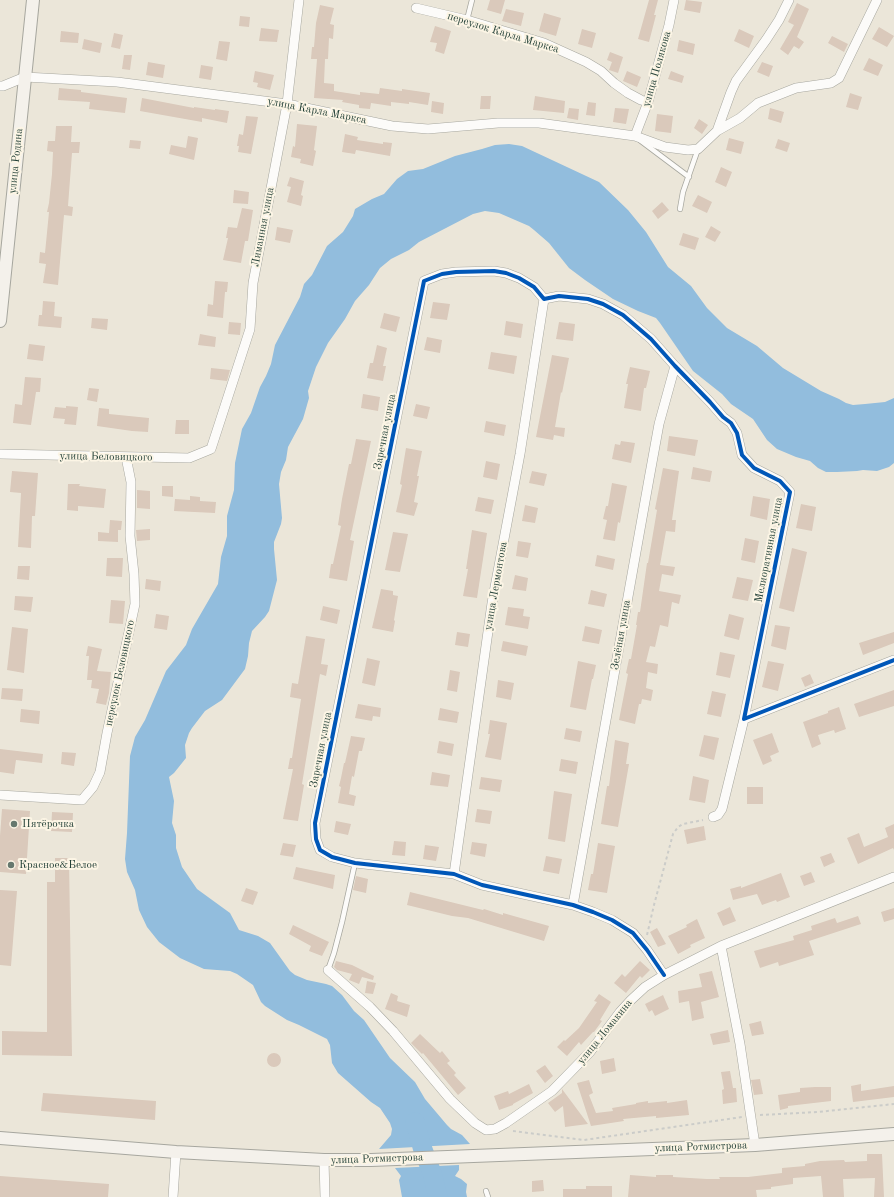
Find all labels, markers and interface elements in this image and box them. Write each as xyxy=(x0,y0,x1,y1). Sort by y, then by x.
street label: переулок Карла Маркса xyxy=(446,10,560,56)
street label: улица Полякова xyxy=(640,30,674,108)
street label: улица Карла Маркса xyxy=(266,95,368,127)
street label: улица Родина xyxy=(6,127,26,195)
street label: Лиманная улица xyxy=(249,186,277,268)
street label: Заречная улица xyxy=(371,393,399,471)
street label: улица Беловицкого xyxy=(59,450,153,464)
street label: Мелиоративная улица xyxy=(752,496,786,604)
street label: улица Лермонтова xyxy=(482,541,510,631)
street label: Зелёная улица xyxy=(608,599,634,671)
street label: переулок Беловицкого xyxy=(102,619,138,727)
street label: Заречная улица xyxy=(307,711,335,789)
place label: Пятёрочка xyxy=(22,817,74,831)
marker: Пятёрочка xyxy=(9,819,19,829)
place label: Красное&Белое xyxy=(19,858,97,872)
marker: Красное&Белое xyxy=(6,860,16,870)
street label: улица Ломакина xyxy=(575,997,635,1067)
street label: улица Ротмистрова xyxy=(654,1139,748,1155)
street label: улица Ротмистрова xyxy=(330,1151,424,1167)

